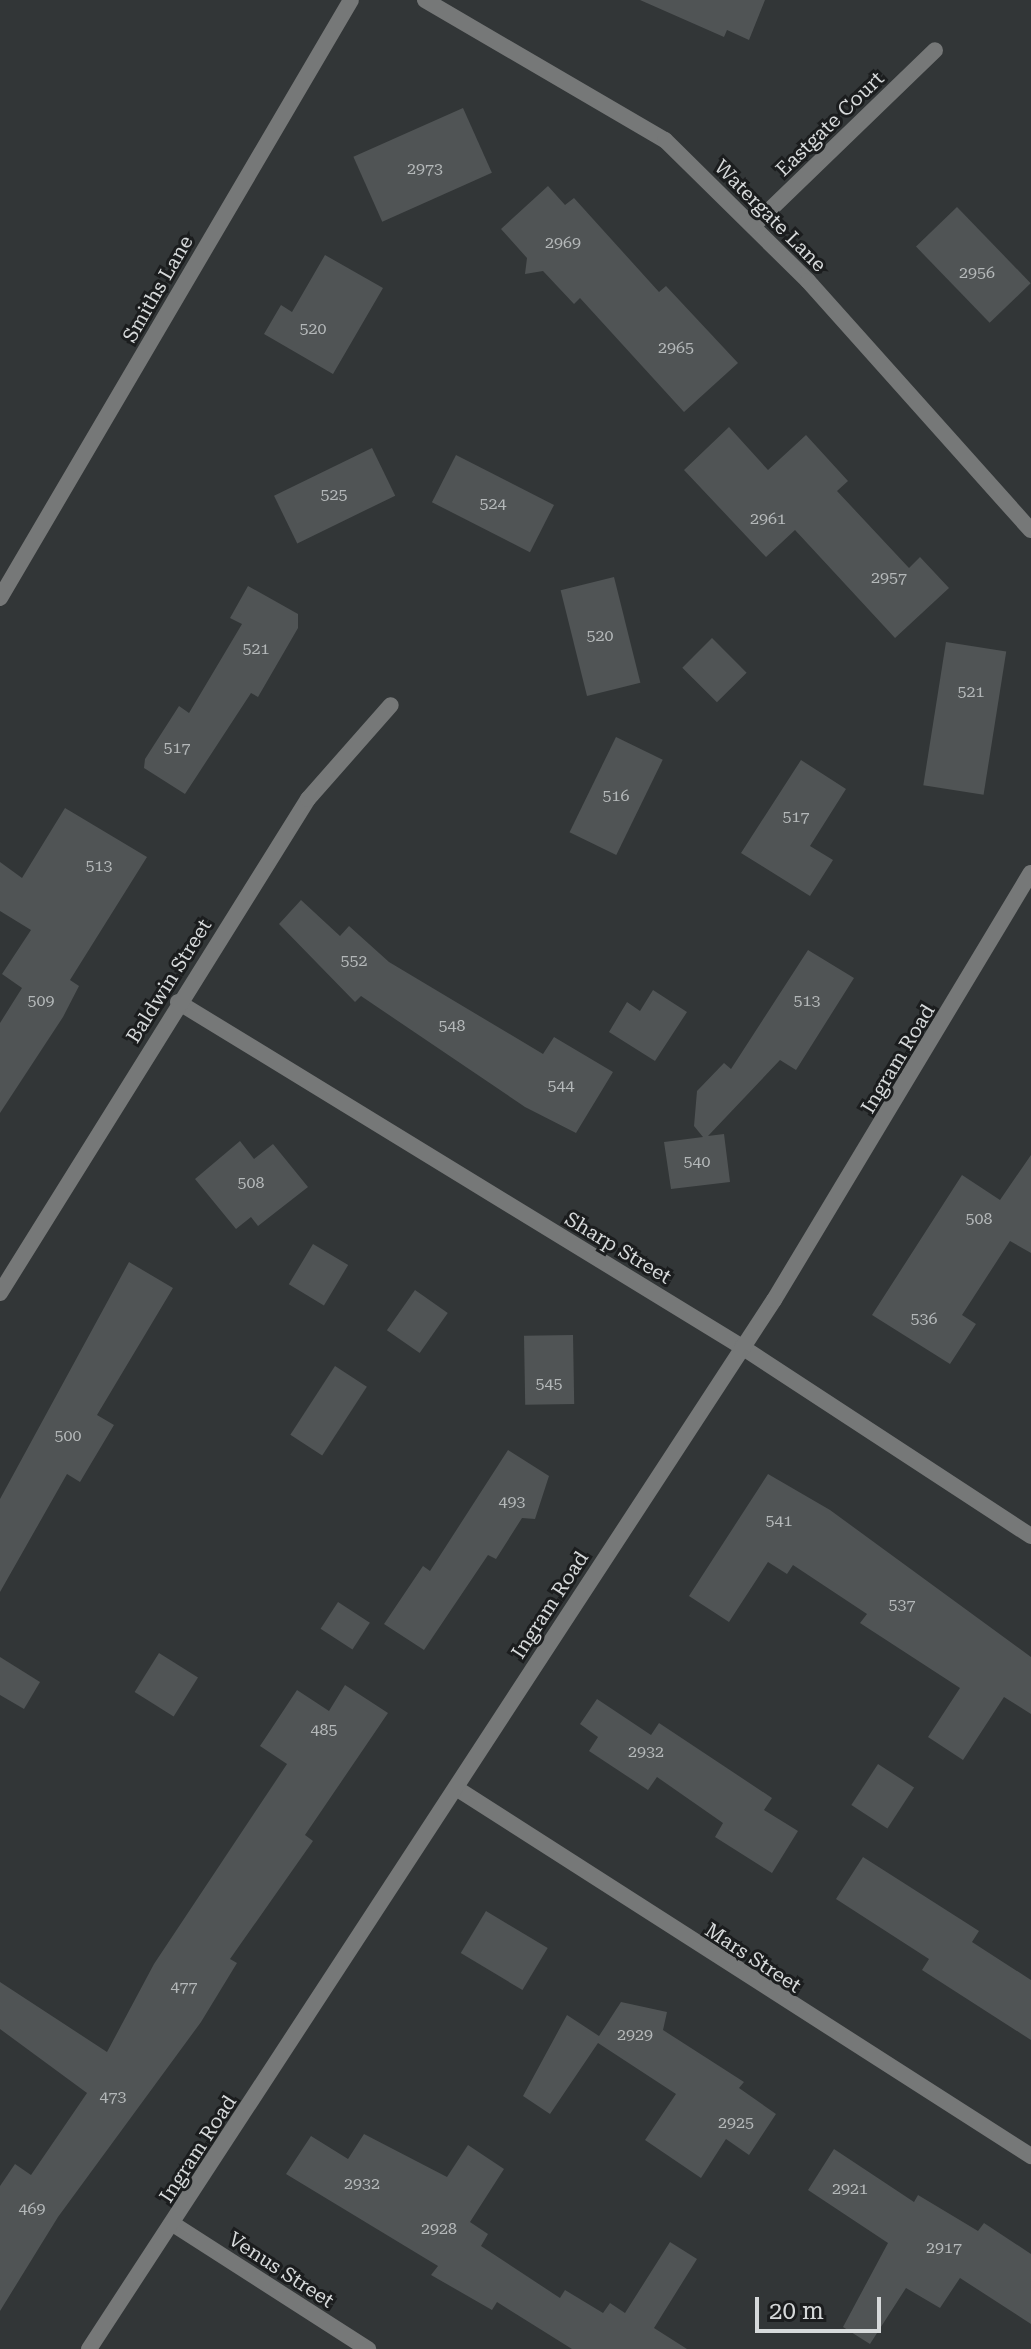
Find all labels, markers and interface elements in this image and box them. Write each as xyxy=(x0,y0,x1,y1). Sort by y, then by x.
street label: Eastgate Court xyxy=(771,66,889,182)
street label: Watergate Lane xyxy=(709,155,831,277)
house number: 2973 xyxy=(407,159,443,179)
street label: Smiths Lane xyxy=(118,231,198,347)
house number: 2969 xyxy=(545,233,581,253)
house number: 2956 xyxy=(959,263,995,283)
house number: 520 xyxy=(300,319,326,339)
house number: 2965 xyxy=(658,338,694,358)
house number: 525 xyxy=(321,485,347,505)
house number: 524 xyxy=(480,494,506,514)
house number: 2961 xyxy=(750,509,786,529)
house number: 2957 xyxy=(871,568,907,588)
house number: 520 xyxy=(587,626,613,646)
house number: 521 xyxy=(243,639,269,659)
house number: 521 xyxy=(958,682,984,702)
house number: 517 xyxy=(164,738,190,758)
house number: 516 xyxy=(603,786,629,806)
house number: 517 xyxy=(783,807,809,827)
house number: 513 xyxy=(86,856,112,876)
street label: Baldwin Street xyxy=(121,915,217,1047)
house number: 552 xyxy=(341,951,367,971)
house number: 509 xyxy=(28,991,54,1011)
house number: 513 xyxy=(794,991,820,1011)
street label: Ingram Road xyxy=(856,1000,940,1118)
house number: 548 xyxy=(439,1016,465,1036)
house number: 544 xyxy=(548,1076,574,1096)
house number: 540 xyxy=(684,1152,710,1172)
house number: 508 xyxy=(238,1173,264,1193)
street label: Sharp Street xyxy=(560,1207,676,1289)
house number: 508 xyxy=(966,1209,992,1229)
house number: 536 xyxy=(911,1309,937,1329)
house number: 545 xyxy=(536,1374,562,1394)
house number: 500 xyxy=(55,1426,81,1446)
house number: 493 xyxy=(499,1492,525,1512)
house number: 541 xyxy=(766,1511,792,1531)
street label: Ingram Road xyxy=(506,1547,594,1663)
house number: 537 xyxy=(889,1595,915,1615)
house number: 485 xyxy=(311,1720,337,1740)
house number: 2932 xyxy=(628,1742,664,1762)
street label: Mars Street xyxy=(700,1918,806,1998)
house number: 477 xyxy=(171,1977,197,1997)
house number: 2929 xyxy=(617,2025,653,2045)
house number: 473 xyxy=(100,2087,126,2107)
street label: Ingram Road xyxy=(154,2091,242,2207)
house number: 2925 xyxy=(718,2113,754,2133)
house number: 2932 xyxy=(344,2174,380,2194)
house number: 2921 xyxy=(832,2179,868,2199)
house number: 469 xyxy=(19,2199,45,2219)
house number: 2928 xyxy=(421,2219,457,2239)
street label: Venus Street xyxy=(224,2227,338,2313)
house number: 2917 xyxy=(926,2238,962,2258)
scale bar xyxy=(759,2281,885,2331)
text: 20 m xyxy=(769,2297,824,2325)

